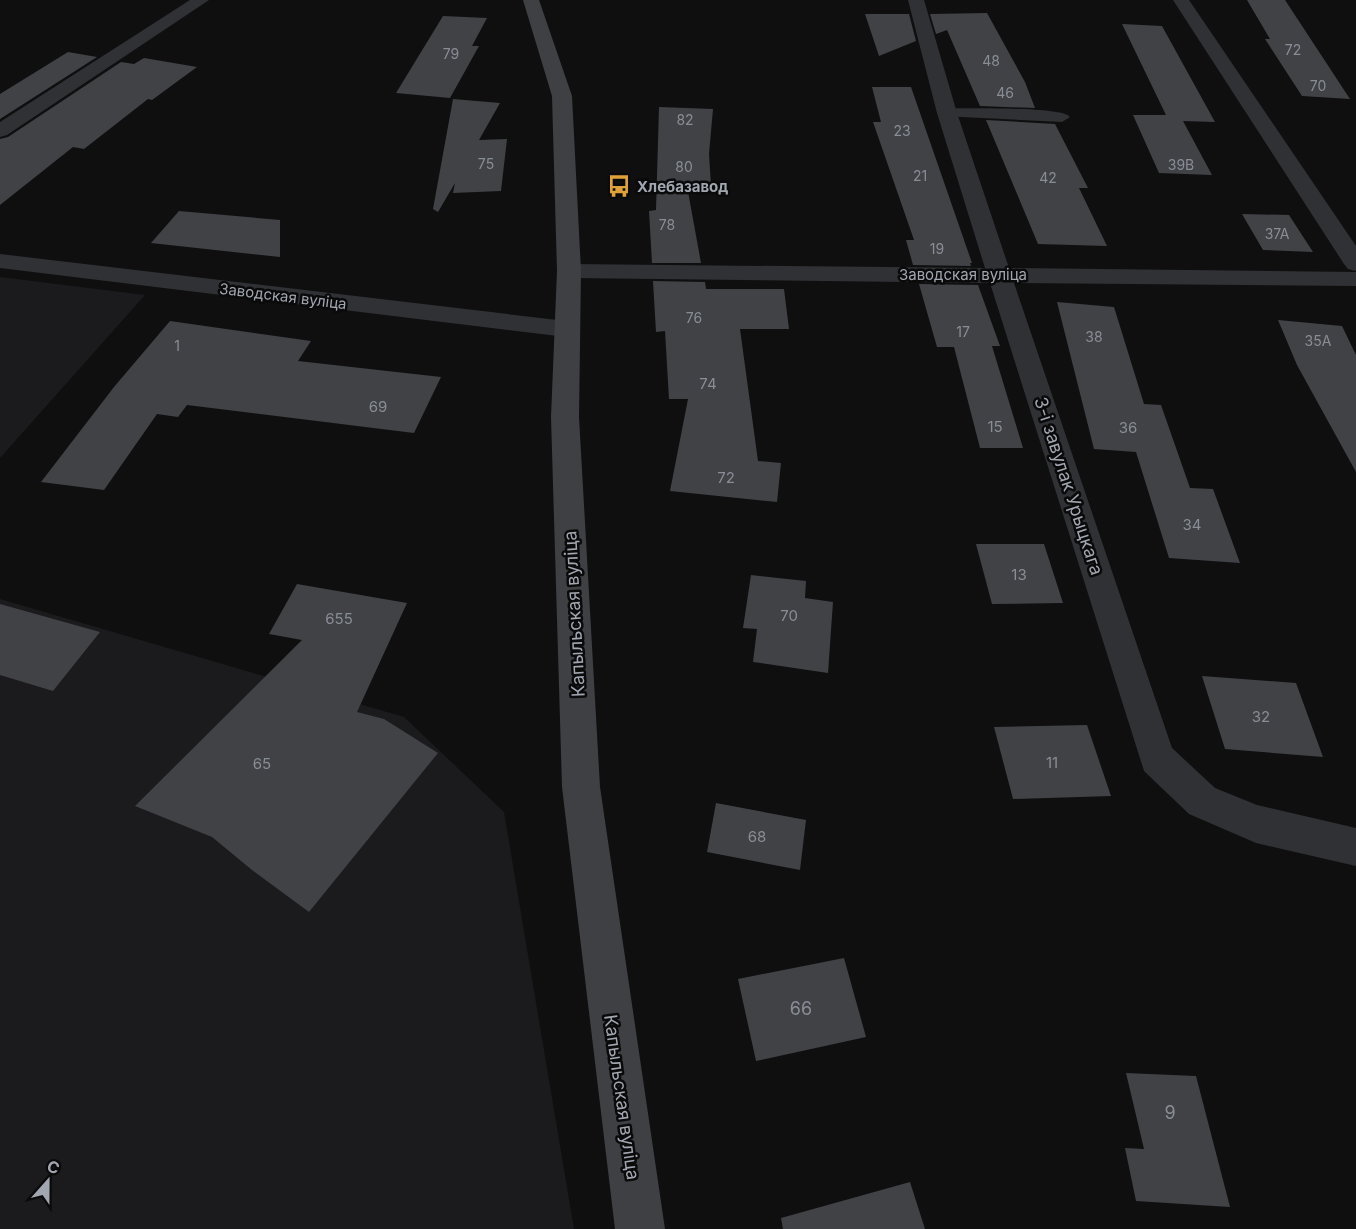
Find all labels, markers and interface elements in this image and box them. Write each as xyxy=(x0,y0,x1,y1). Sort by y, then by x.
house number: 72 xyxy=(1285,41,1301,58)
house number: 79 xyxy=(443,45,459,62)
house number: 48 xyxy=(982,52,1000,69)
house number: 70 xyxy=(1310,77,1326,94)
house number: 46 xyxy=(996,84,1014,101)
house number: 82 xyxy=(676,111,694,128)
house number: 23 xyxy=(893,122,911,139)
house number: 75 xyxy=(478,155,494,172)
house number: 39В xyxy=(1168,156,1194,173)
house number: 80 xyxy=(675,158,693,175)
house number: 21 xyxy=(913,167,927,184)
house number: 42 xyxy=(1039,169,1057,186)
bus stop icon: Хлебазавод xyxy=(606,173,632,199)
place label: Хлебазавод xyxy=(637,177,728,196)
house number: 78 xyxy=(659,216,675,233)
house number: 37А xyxy=(1265,225,1290,242)
house number: 19 xyxy=(930,240,944,257)
street label: Заводская вуліца xyxy=(899,265,1027,284)
street label: Заводская вуліца xyxy=(218,279,348,313)
house number: 76 xyxy=(686,309,702,326)
house number: 17 xyxy=(956,323,970,340)
house number: 38 xyxy=(1085,328,1103,345)
house number: 35А xyxy=(1305,332,1332,349)
house number: 1 xyxy=(174,337,180,354)
house number: 74 xyxy=(699,374,717,393)
street label: 3-і завулак Урыцкага xyxy=(1030,394,1108,578)
house number: 69 xyxy=(369,397,387,416)
house number: 15 xyxy=(987,417,1003,436)
house number: 36 xyxy=(1119,418,1137,437)
house number: 72 xyxy=(717,468,735,487)
house number: 34 xyxy=(1183,515,1201,534)
street label: Капыльская вуліца xyxy=(559,530,589,698)
house number: 13 xyxy=(1011,565,1027,584)
house number: 70 xyxy=(780,606,798,625)
house number: 655 xyxy=(325,609,353,628)
house number: 32 xyxy=(1252,707,1270,726)
house number: 11 xyxy=(1046,753,1058,772)
house number: 65 xyxy=(253,754,271,773)
house number: 68 xyxy=(748,827,766,846)
house number: 66 xyxy=(790,998,812,1019)
street label: Капыльская вуліца xyxy=(600,1013,644,1181)
house number: 9 xyxy=(1164,1102,1176,1123)
north arrow xyxy=(18,1151,78,1211)
text: С xyxy=(44,1156,63,1179)

